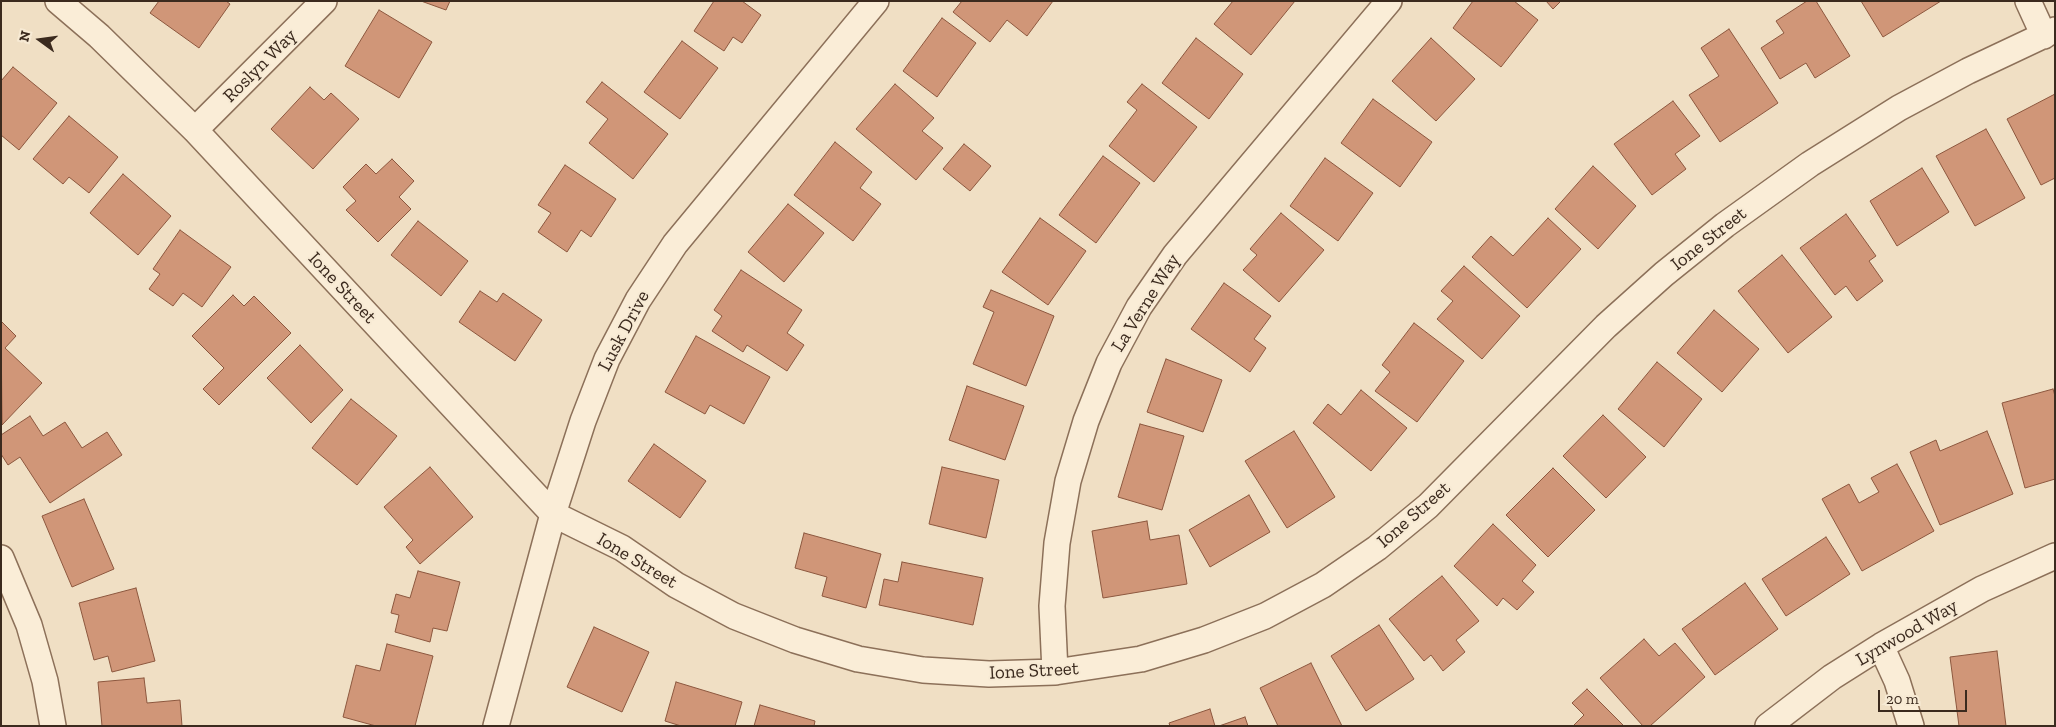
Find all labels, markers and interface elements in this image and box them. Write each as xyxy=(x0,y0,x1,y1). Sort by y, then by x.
north arrow xyxy=(15,15,65,65)
street label: Roslyn Way xyxy=(218,24,302,108)
text: N xyxy=(15,29,34,43)
street label: Ione Street xyxy=(1667,202,1751,276)
street label: Ione Street xyxy=(303,247,381,329)
street label: La Verne Way xyxy=(1107,250,1185,356)
street label: Lusk Drive xyxy=(593,287,655,375)
street label: Ione Street xyxy=(1373,477,1455,553)
street label: Ione Street xyxy=(593,528,681,594)
street label: Lynwood Way xyxy=(1852,595,1962,671)
street label: Ione Street xyxy=(989,657,1079,685)
scale bar xyxy=(1881,680,1970,712)
text: 20 m xyxy=(1886,690,1919,708)

